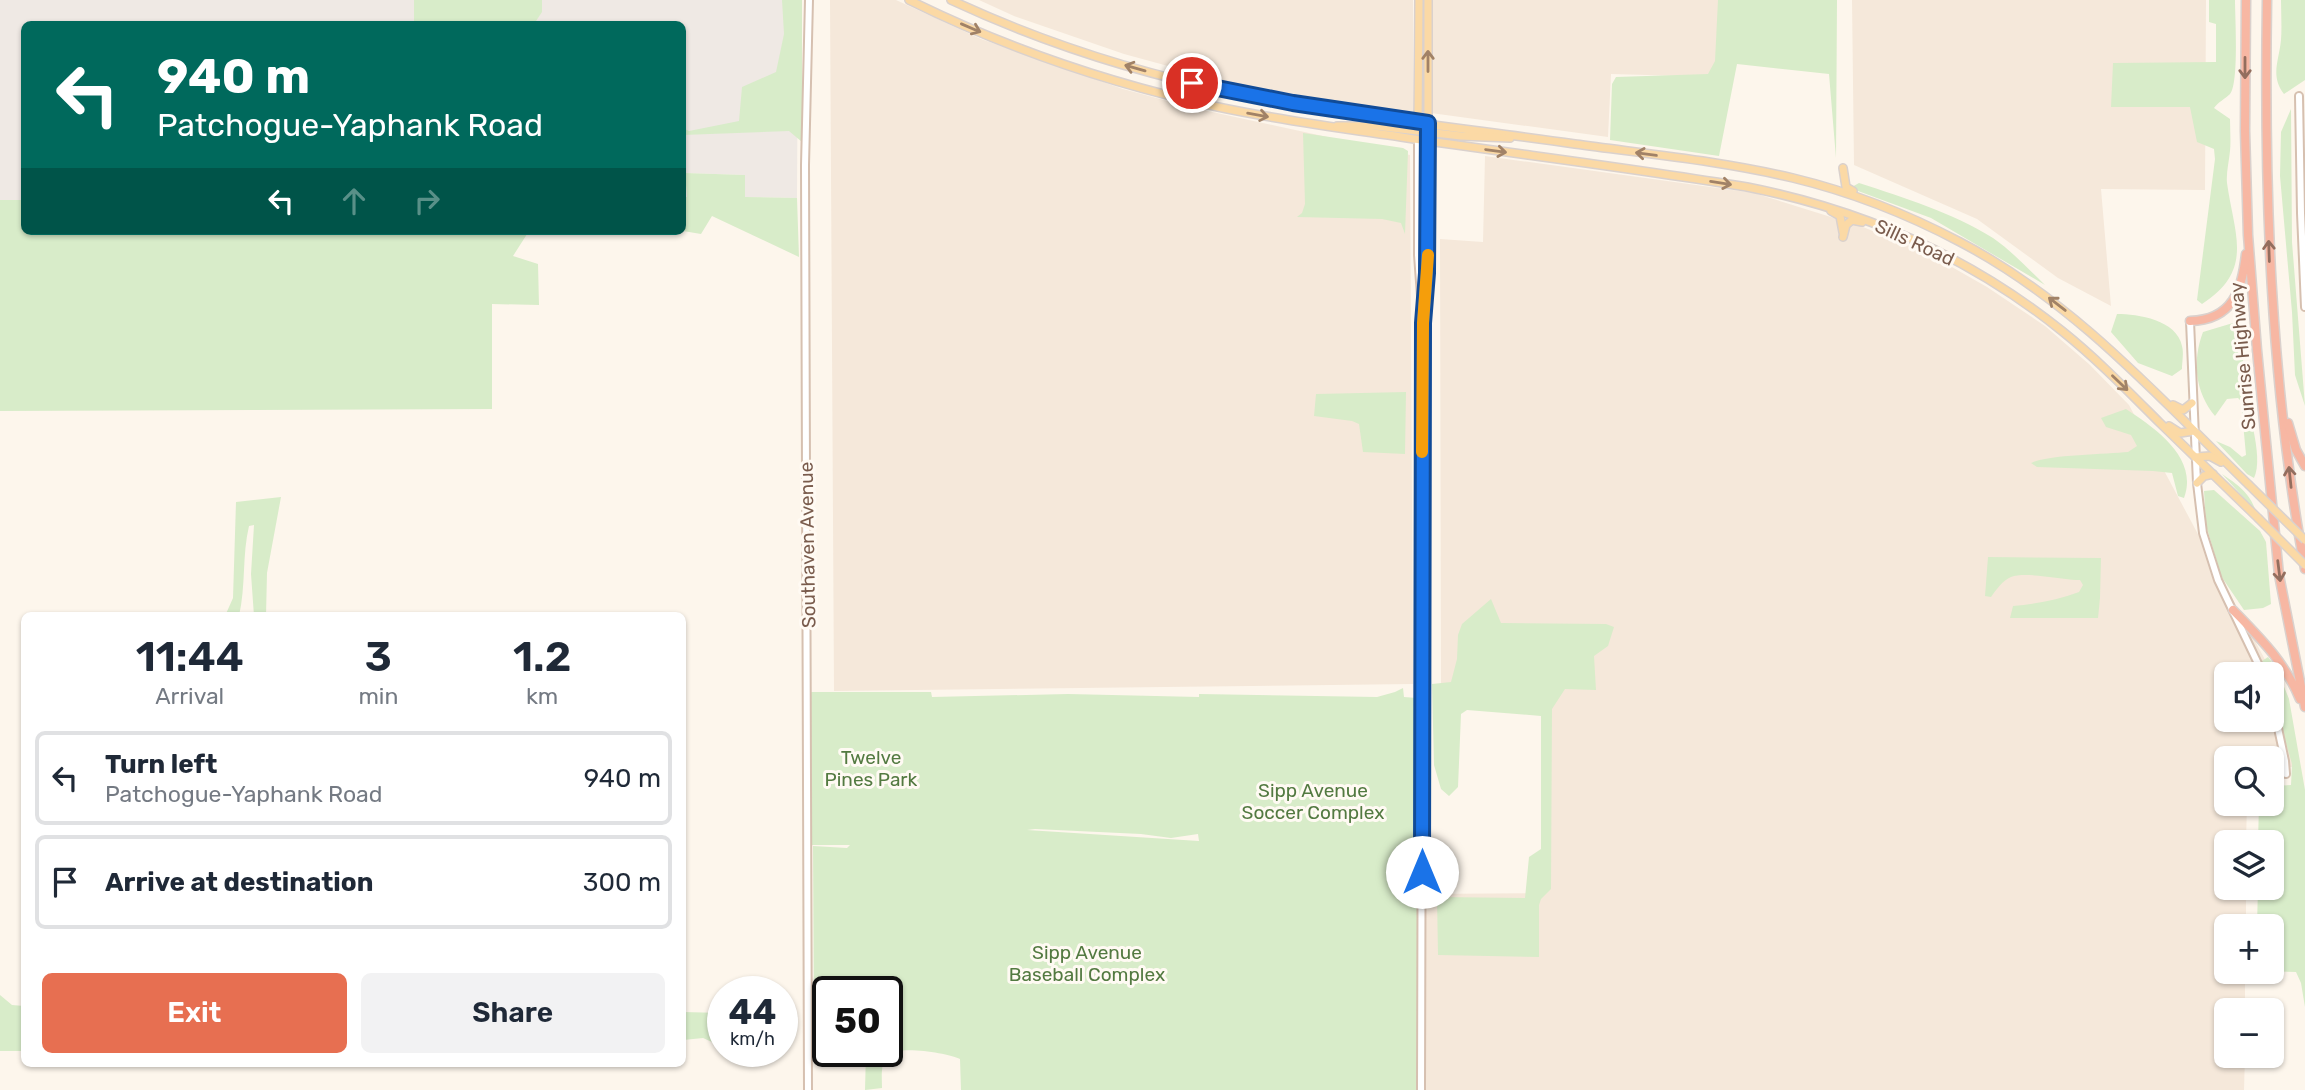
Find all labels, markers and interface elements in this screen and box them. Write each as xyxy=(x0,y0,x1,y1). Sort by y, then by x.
one-way arrow xyxy=(959,23,981,36)
text: 940 m xyxy=(157,47,310,105)
icon: left xyxy=(42,49,133,140)
one-way arrow xyxy=(1421,50,1435,73)
pin xyxy=(1162,53,1222,113)
one-way arrow xyxy=(2239,56,2252,79)
one-way arrow xyxy=(1124,60,1146,73)
icon: arrive xyxy=(1173,64,1211,102)
text: Patchogue-Yaphank Road xyxy=(157,106,543,144)
one-way arrow xyxy=(1246,109,1269,122)
one-way arrow xyxy=(1484,144,1507,157)
one-way arrow xyxy=(1635,147,1658,160)
one-way arrow xyxy=(1709,176,1732,189)
icon: left xyxy=(262,182,300,220)
icon: ahead xyxy=(335,182,373,220)
icon: right xyxy=(408,182,446,220)
street label: Sills Road xyxy=(1871,214,1958,271)
one-way arrow xyxy=(2263,240,2276,263)
street label: Sunrise Highway xyxy=(2225,281,2260,431)
one-way arrow xyxy=(2048,297,2066,312)
one-way arrow xyxy=(2111,375,2128,392)
street label: Southaven Avenue xyxy=(795,462,820,628)
one-way arrow xyxy=(2283,467,2296,489)
one-way arrow xyxy=(2272,559,2285,582)
text: 11:44 xyxy=(136,632,244,682)
text: 3 xyxy=(365,632,392,682)
text: 1.2 xyxy=(513,632,571,682)
map controls xyxy=(2214,662,2284,1068)
button: sound xyxy=(2214,662,2284,732)
text: Arrival xyxy=(155,682,224,710)
text: min xyxy=(358,682,398,710)
text: km xyxy=(526,682,558,710)
park label: Twelve Pines Park xyxy=(825,746,918,791)
button: search xyxy=(2214,746,2284,816)
text: Turn left xyxy=(105,749,217,780)
icon: left xyxy=(46,759,84,797)
text: 940 m xyxy=(584,763,661,794)
park label: Sipp Avenue Soccer Complex xyxy=(1242,779,1384,824)
text: Patchogue-Yaphank Road xyxy=(105,780,382,808)
button: layers xyxy=(2214,830,2284,900)
position arrow xyxy=(1385,835,1459,909)
icon: arrive xyxy=(46,863,84,901)
text: Arrive at destination xyxy=(105,867,373,898)
text: 300 m xyxy=(583,867,661,898)
button: + xyxy=(2214,914,2284,984)
park label: Sipp Avenue Baseball Complex xyxy=(1009,941,1165,986)
button: Exit xyxy=(42,973,347,1053)
button: Share xyxy=(361,973,665,1053)
speed limit sign: 50 xyxy=(812,976,903,1067)
text: 44 xyxy=(729,991,776,1033)
button: − xyxy=(2214,998,2284,1068)
text: km/h xyxy=(730,1028,775,1050)

